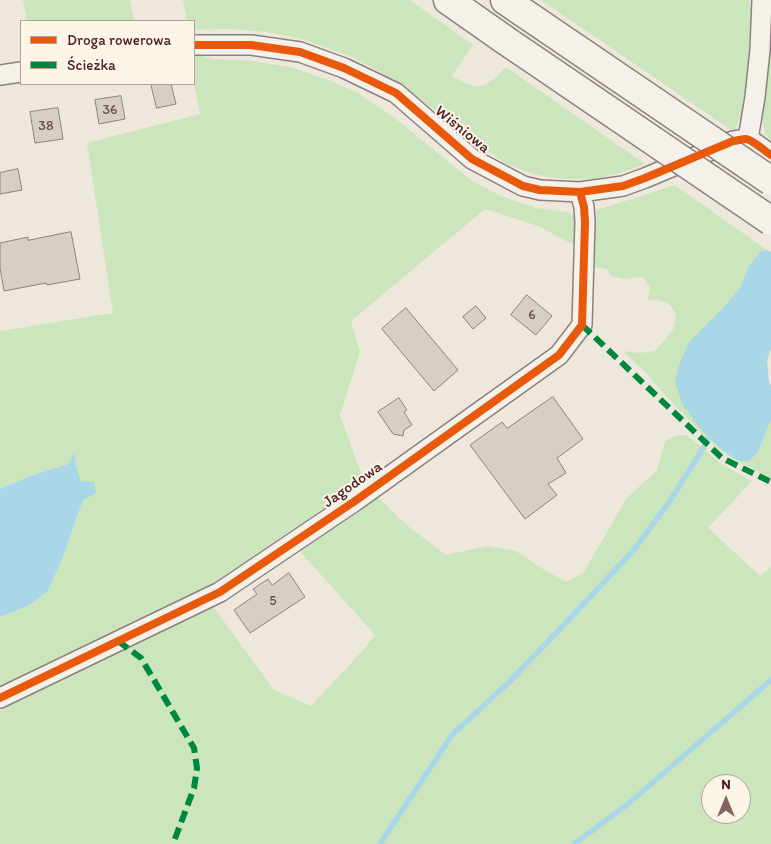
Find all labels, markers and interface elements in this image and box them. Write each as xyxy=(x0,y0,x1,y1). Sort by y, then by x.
legend xyxy=(20,20,195,85)
text: Droga rowerowa xyxy=(67,31,171,49)
text: Ścieżka xyxy=(67,56,116,74)
house number: 36 xyxy=(102,102,118,118)
street label: Wiśniowa xyxy=(431,102,493,158)
house number: 38 xyxy=(38,118,54,134)
house number: 6 xyxy=(528,307,536,323)
street label: Jagodowa xyxy=(320,458,386,512)
house number: 5 xyxy=(269,593,277,609)
north arrow xyxy=(701,774,751,824)
text: N xyxy=(721,776,731,793)

